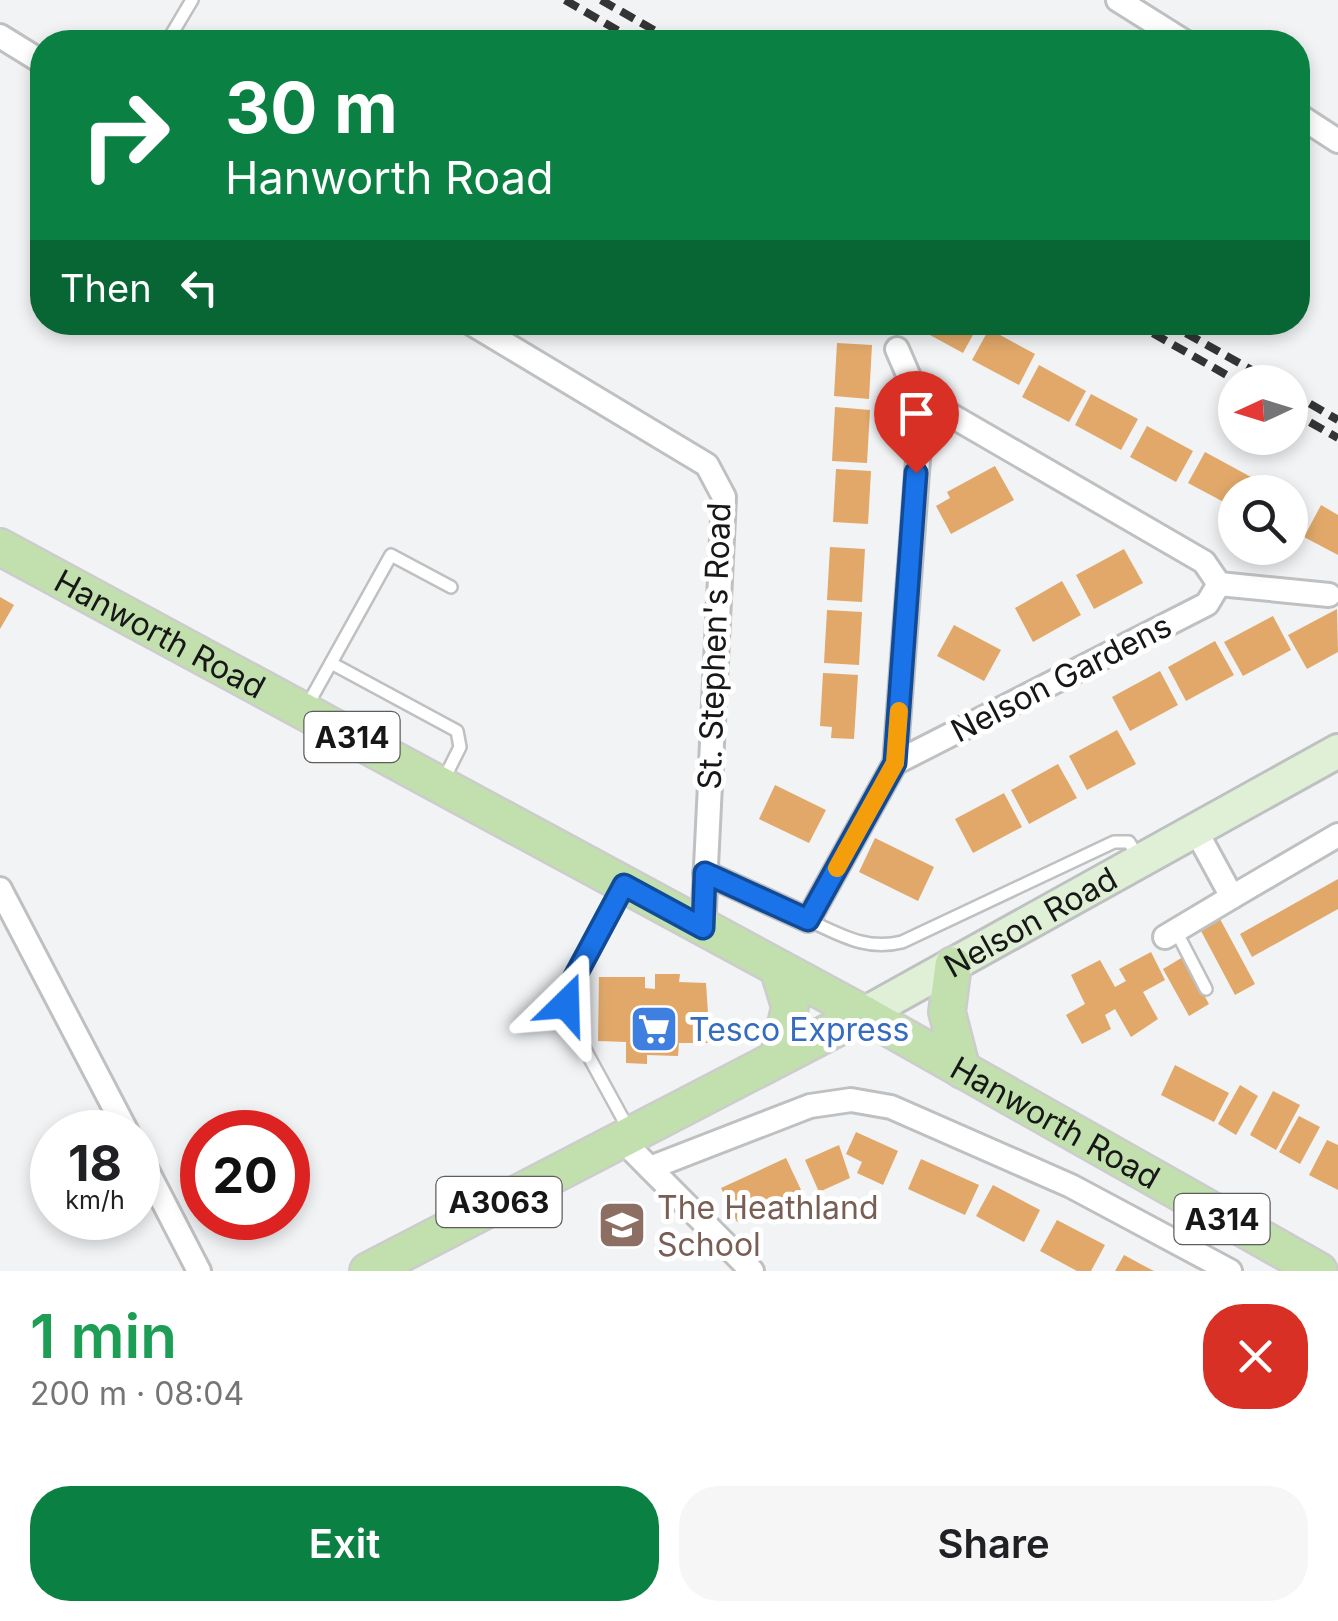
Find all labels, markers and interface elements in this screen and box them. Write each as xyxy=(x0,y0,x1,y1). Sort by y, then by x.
text: 30 m xyxy=(225,65,398,150)
icon: right xyxy=(60,70,190,200)
text: Hanworth Road xyxy=(225,150,553,205)
icon: left xyxy=(172,260,227,315)
text: Then xyxy=(60,265,152,311)
north arrow xyxy=(1218,365,1308,455)
map controls xyxy=(1218,365,1308,565)
pin xyxy=(874,371,959,474)
icon: arrive xyxy=(889,386,944,441)
button: search xyxy=(1218,475,1308,565)
street label: St. Stephen's Road xyxy=(689,502,739,790)
street label: Hanworth Road xyxy=(48,561,272,706)
street label: Nelson Gardens xyxy=(944,606,1178,750)
road number: A314 xyxy=(304,712,400,762)
street label: Nelson Road xyxy=(937,858,1123,985)
position arrow xyxy=(514,952,618,1056)
supermarket icon: Tesco Express xyxy=(628,1003,680,1055)
place label: Tesco Express xyxy=(689,1010,909,1049)
street label: Hanworth Road xyxy=(944,1048,1167,1197)
speed limit sign: 20 xyxy=(180,1110,310,1240)
text: 18 xyxy=(68,1133,122,1193)
road number: A3063 xyxy=(436,1177,562,1227)
text: km/h xyxy=(65,1185,125,1215)
place label: The Heathland School xyxy=(657,1188,879,1264)
road number: A314 xyxy=(1174,1194,1270,1244)
school or university icon: The Heathland School xyxy=(596,1199,648,1251)
text: 1 min xyxy=(30,1300,177,1372)
button: close xyxy=(1203,1304,1308,1409)
text: 200 m · 08:04 xyxy=(30,1374,244,1413)
button: Exit xyxy=(30,1486,659,1601)
button: Share xyxy=(679,1486,1308,1601)

